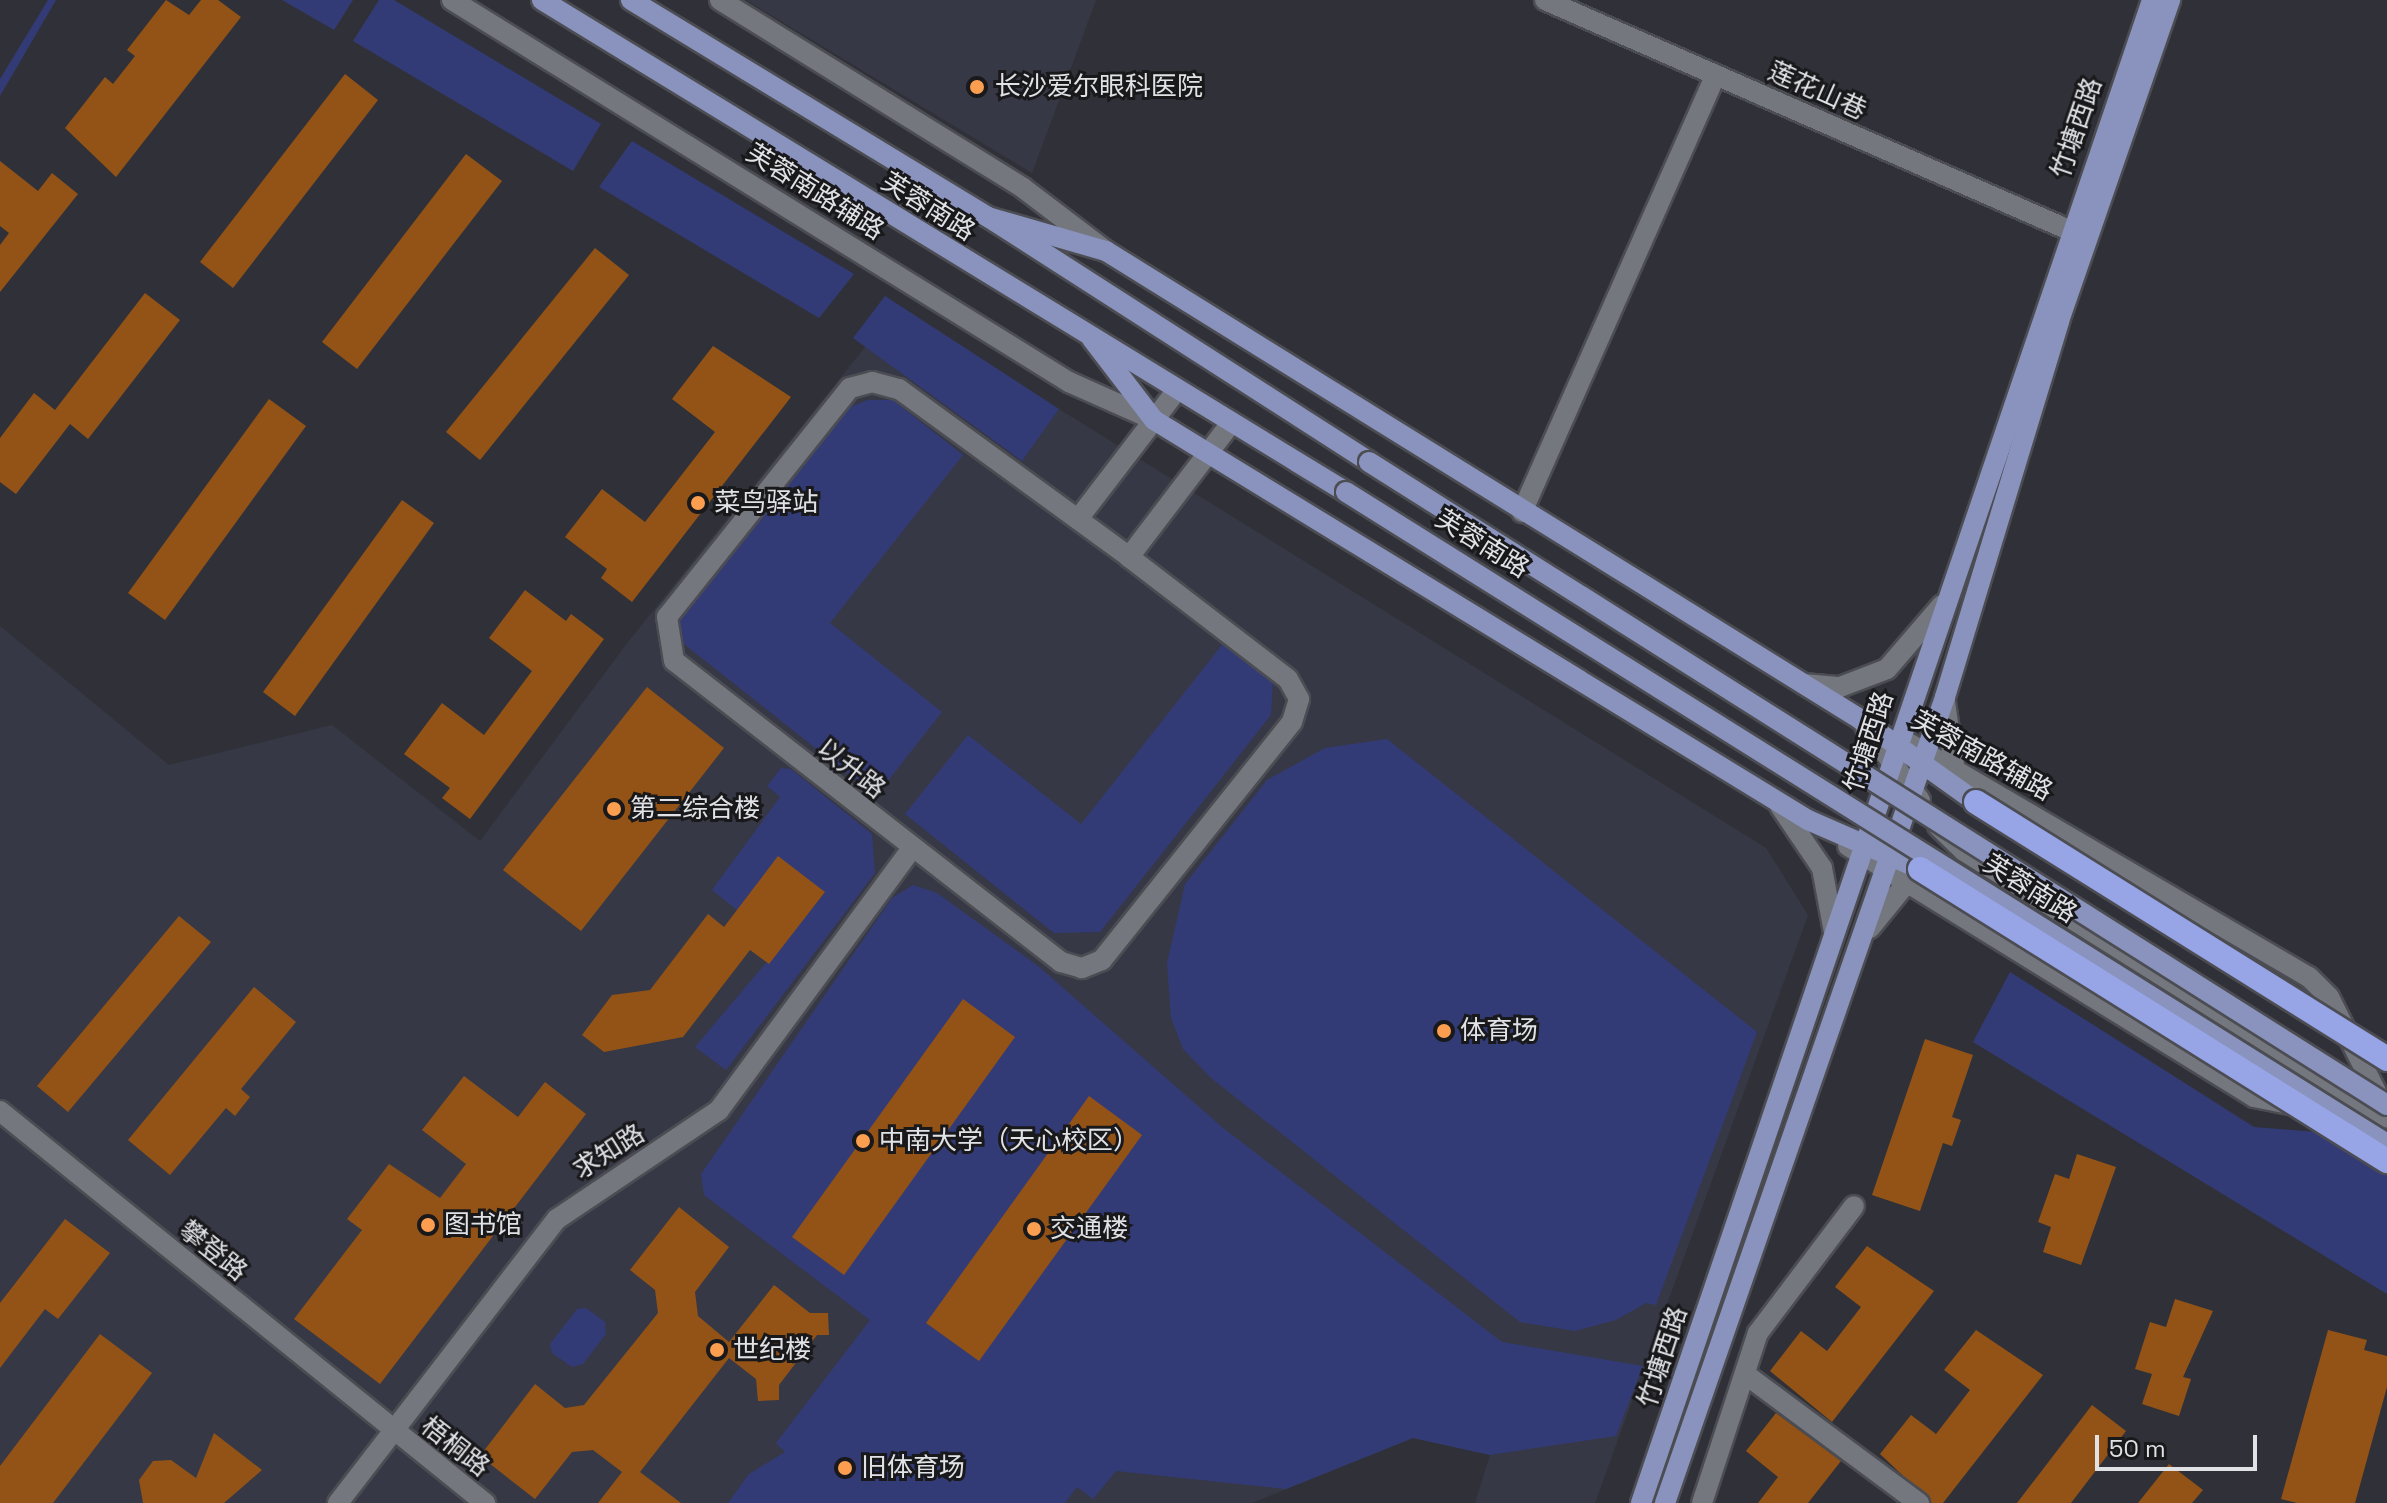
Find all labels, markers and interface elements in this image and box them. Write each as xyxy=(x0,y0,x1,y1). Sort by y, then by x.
street label: 莲花山巷 xyxy=(1763,56,1871,126)
place label: 长沙爱尔眼科医院 xyxy=(995,71,1203,103)
street label: 竹塘西路 xyxy=(2045,74,2109,182)
marker: 长沙爱尔眼科医院 xyxy=(966,76,988,98)
street label: 芙蓉南路辅路 xyxy=(741,137,889,247)
street label: 芙蓉南路 xyxy=(876,166,980,248)
place label: 菜鸟驿站 xyxy=(714,487,818,519)
marker: 菜鸟驿站 xyxy=(689,494,707,512)
street label: 芙蓉南路 xyxy=(1430,503,1534,585)
street label: 竹塘西路 xyxy=(1838,688,1900,796)
street label: 芙蓉南路辅路 xyxy=(1906,705,2058,807)
street label: 以升路 xyxy=(811,733,891,805)
place label: 第二综合楼 xyxy=(630,793,760,825)
marker: 第二综合楼 xyxy=(605,800,623,818)
street label: 芙蓉南路 xyxy=(1978,848,2082,930)
place label: 体育场 xyxy=(1460,1015,1538,1047)
marker: 体育场 xyxy=(1435,1022,1453,1040)
street label: 求知路 xyxy=(568,1118,650,1186)
place label: 中南大学（天心校区） xyxy=(879,1125,1139,1157)
marker: 中南大学（天心校区） xyxy=(854,1132,872,1150)
place label: 图书馆 xyxy=(444,1209,522,1241)
place label: 交通楼 xyxy=(1050,1213,1128,1245)
street label: 攀登路 xyxy=(173,1214,253,1288)
marker: 图书馆 xyxy=(419,1216,437,1234)
marker: 交通楼 xyxy=(1025,1220,1043,1238)
street label: 竹塘西路 xyxy=(1632,1303,1694,1411)
place label: 世纪楼 xyxy=(733,1334,811,1366)
marker: 世纪楼 xyxy=(708,1341,726,1359)
street label: 梧桐路 xyxy=(415,1411,495,1483)
scale bar xyxy=(2099,1419,2261,1469)
text: 50 m xyxy=(2109,1433,2166,1464)
place label: 旧体育场 xyxy=(861,1452,965,1484)
marker: 旧体育场 xyxy=(836,1459,854,1477)

